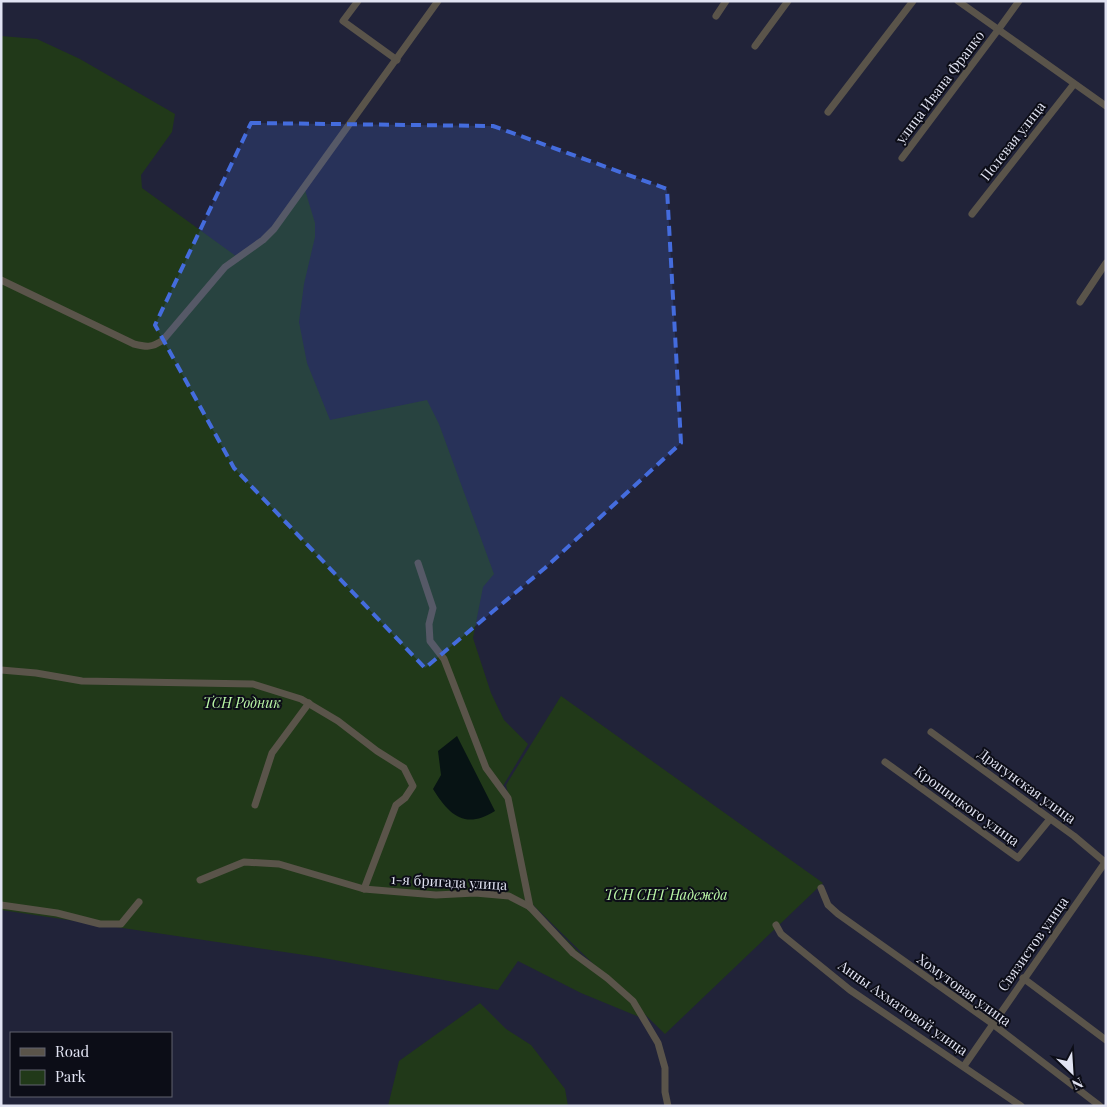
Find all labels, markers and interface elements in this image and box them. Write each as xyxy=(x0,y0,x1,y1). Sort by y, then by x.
street label: улица Ивана Франко xyxy=(890,26,989,148)
street label: Полевая улица xyxy=(976,97,1049,184)
park label: ТСН Родник xyxy=(203,693,281,712)
street label: Драгунская улица xyxy=(975,744,1080,828)
street label: Крошицкого улица xyxy=(911,761,1024,850)
street label: 1-я бригада улица xyxy=(390,869,508,894)
park label: ТСН СНТ Надежда xyxy=(604,885,728,904)
street label: Связистов улица xyxy=(993,893,1072,995)
street label: Хомутовая улица xyxy=(913,949,1015,1030)
street label: Анны Ахматовой улица xyxy=(834,955,972,1059)
legend xyxy=(10,1032,172,1097)
text: Road xyxy=(55,1041,89,1061)
north arrow xyxy=(1047,1047,1097,1097)
text: Park xyxy=(55,1066,87,1086)
text: N xyxy=(1069,1073,1086,1095)

